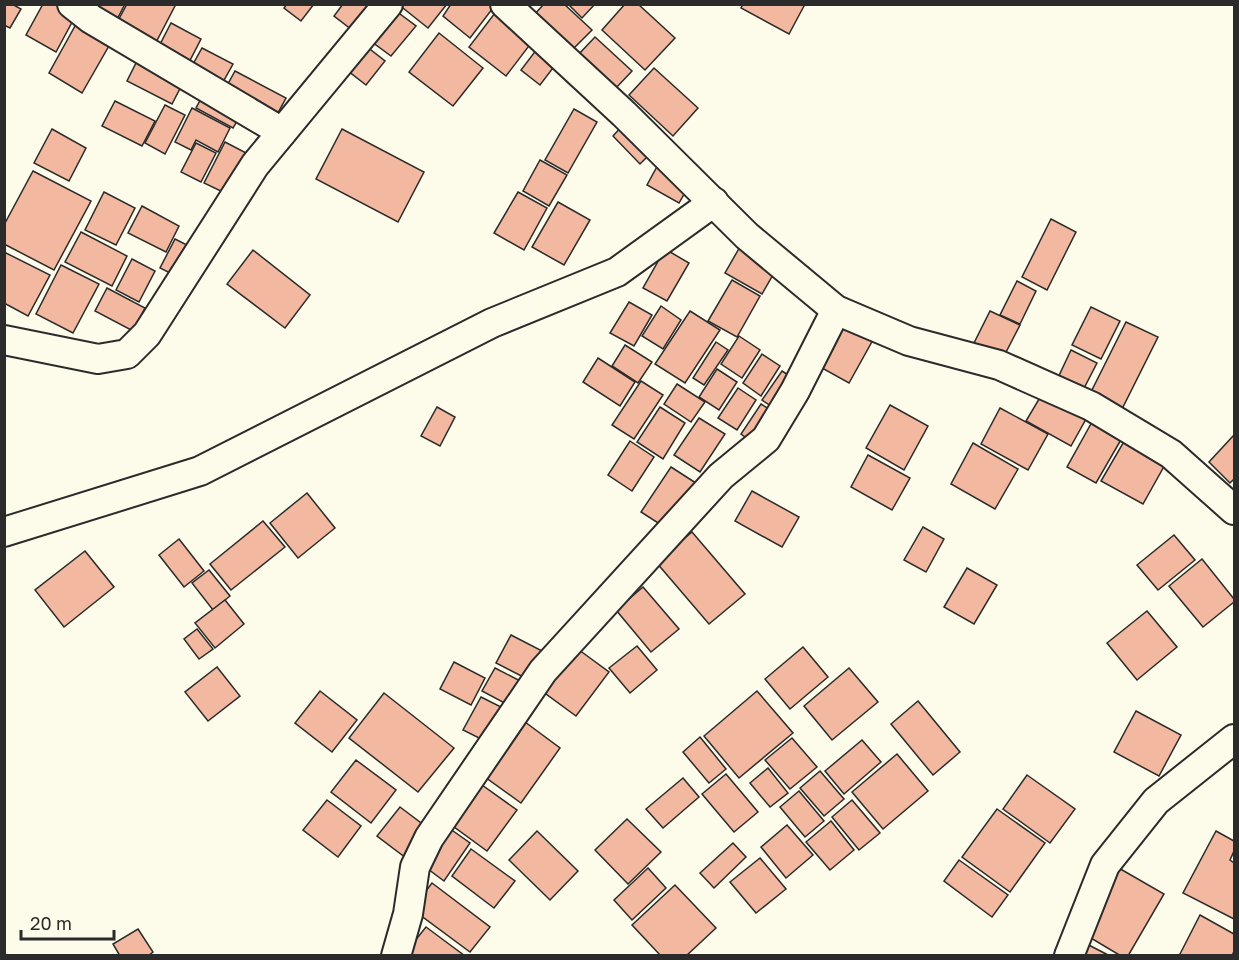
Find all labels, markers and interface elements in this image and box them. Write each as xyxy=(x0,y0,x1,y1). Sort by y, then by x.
scale bar xyxy=(21,903,114,941)
text: 20 m xyxy=(30,912,72,934)

